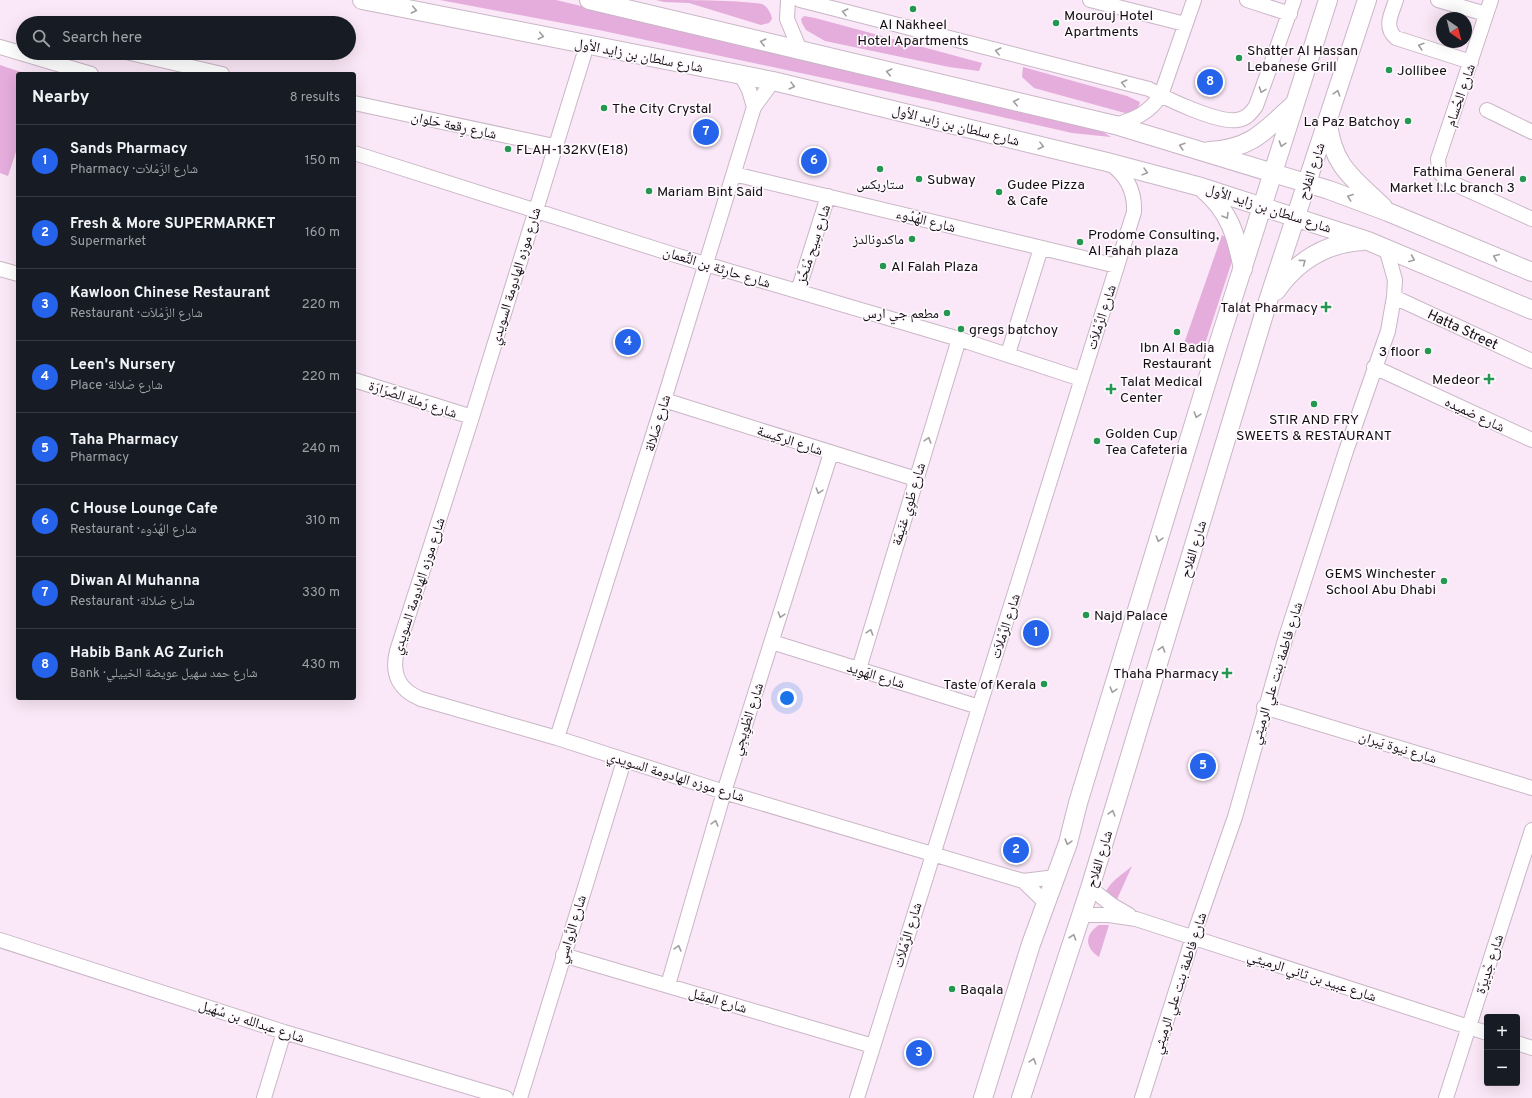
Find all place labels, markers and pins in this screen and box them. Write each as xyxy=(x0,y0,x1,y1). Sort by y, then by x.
marker: Al Nakheel Hotel Apartments xyxy=(908,4,918,14)
place label: Mourouj Hotel Apartments xyxy=(1064,8,1153,41)
place label: Al Nakheel Hotel Apartments xyxy=(857,17,969,50)
marker: Mourouj Hotel Apartments xyxy=(1051,18,1061,28)
place label: Shatter Al Hassan Lebanese Grill xyxy=(1247,43,1358,76)
marker: Shatter Al Hassan Lebanese Grill xyxy=(1234,53,1244,63)
place label: Jollibee xyxy=(1397,63,1447,80)
marker: Jollibee xyxy=(1384,65,1394,75)
pin: 8 xyxy=(1197,67,1223,97)
place label: The City Crystal xyxy=(612,101,712,118)
marker: The City Crystal xyxy=(599,103,609,113)
place label: La Paz Batchoy xyxy=(1303,114,1400,131)
marker: La Paz Batchoy xyxy=(1403,116,1413,126)
pin: 7 xyxy=(693,117,719,147)
place label: FLAH-132KV(E18) xyxy=(516,142,628,159)
marker: FLAH-132KV(E18) xyxy=(503,144,513,154)
pin: 6 xyxy=(801,146,827,176)
marker: ستاربكس xyxy=(875,164,885,174)
place label: Fathima General Market l.l.c branch 3 xyxy=(1390,164,1515,197)
place label: Subway xyxy=(927,172,976,189)
marker: Subway xyxy=(914,174,924,184)
marker: Fathima General Market l.l.c branch 3 xyxy=(1518,174,1528,184)
place label: ستاربكس xyxy=(856,177,904,194)
place label: Gudee Pizza & Cafe xyxy=(1007,177,1085,210)
place label: Mariam Bint Said xyxy=(657,184,763,201)
marker: Mariam Bint Said xyxy=(644,186,654,196)
marker: Gudee Pizza & Cafe xyxy=(994,187,1004,197)
place label: Prodome Consulting, Al Fahah plaza xyxy=(1088,227,1219,260)
place label: ماكدونالدز xyxy=(852,232,904,249)
marker: ماكدونالدز xyxy=(907,234,917,244)
marker: Prodome Consulting, Al Fahah plaza xyxy=(1075,237,1085,247)
place label: Al Falah Plaza xyxy=(891,259,978,276)
marker: Al Falah Plaza xyxy=(878,261,888,271)
place label: Talat Pharmacy xyxy=(1220,300,1318,317)
marker: Talat Pharmacy xyxy=(1321,302,1331,312)
place label: مطعم جي ارس xyxy=(863,306,939,325)
marker: مطعم جي ارس xyxy=(942,308,952,318)
place label: gregs batchoy xyxy=(969,322,1058,339)
marker: gregs batchoy xyxy=(956,324,966,334)
pin: 4 xyxy=(615,327,641,357)
marker: Ibn Al Badia Restaurant xyxy=(1172,327,1182,337)
place label: Ibn Al Badia Restaurant xyxy=(1140,340,1214,373)
place label: 3 floor xyxy=(1379,344,1421,361)
marker: 3 floor xyxy=(1423,346,1433,356)
place label: Medeor xyxy=(1432,372,1481,389)
marker: Medeor xyxy=(1483,373,1495,385)
place label: Talat Medical Center xyxy=(1120,374,1202,407)
marker: Talat Medical Center xyxy=(1105,383,1117,395)
marker: STIR AND FRY SWEETS & RESTAURANT xyxy=(1309,399,1319,409)
place label: STIR AND FRY SWEETS & RESTAURANT xyxy=(1236,412,1392,445)
place label: Golden Cup Tea Cafeteria xyxy=(1105,426,1187,459)
marker: Golden Cup Tea Cafeteria xyxy=(1092,436,1102,446)
place label: GEMS Winchester School Abu Dhabi xyxy=(1325,566,1437,599)
marker: GEMS Winchester School Abu Dhabi xyxy=(1439,576,1449,586)
place label: Najd Palace xyxy=(1094,608,1168,625)
marker: Najd Palace xyxy=(1081,610,1091,620)
pin: 1 xyxy=(1023,618,1049,648)
place label: Thaha Pharmacy xyxy=(1113,666,1219,683)
marker: Thaha Pharmacy xyxy=(1222,668,1232,678)
place label: Taste of Kerala xyxy=(943,677,1036,694)
marker: Taste of Kerala xyxy=(1039,679,1049,689)
pin: 5 xyxy=(1190,751,1216,781)
pin: 2 xyxy=(1003,835,1029,865)
place label: Baqala xyxy=(960,982,1003,999)
marker: Baqala xyxy=(947,984,957,994)
pin: 3 xyxy=(906,1038,932,1068)

